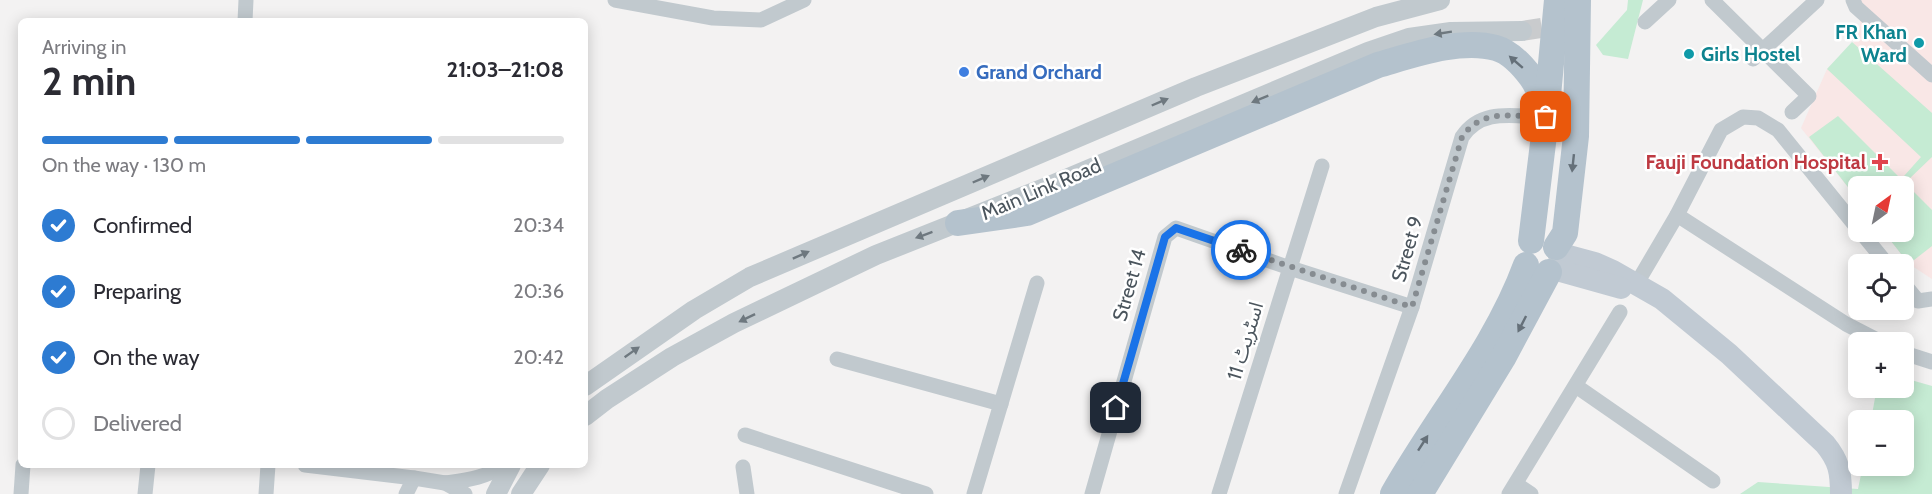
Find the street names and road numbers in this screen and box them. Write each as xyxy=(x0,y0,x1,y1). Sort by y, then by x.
street label: Main Link Road xyxy=(977,153,1105,225)
street label: Street 9 xyxy=(1386,213,1428,285)
street label: Street 14 xyxy=(1107,246,1151,324)
street label: اسٹریٹ 11 xyxy=(1222,299,1268,383)

